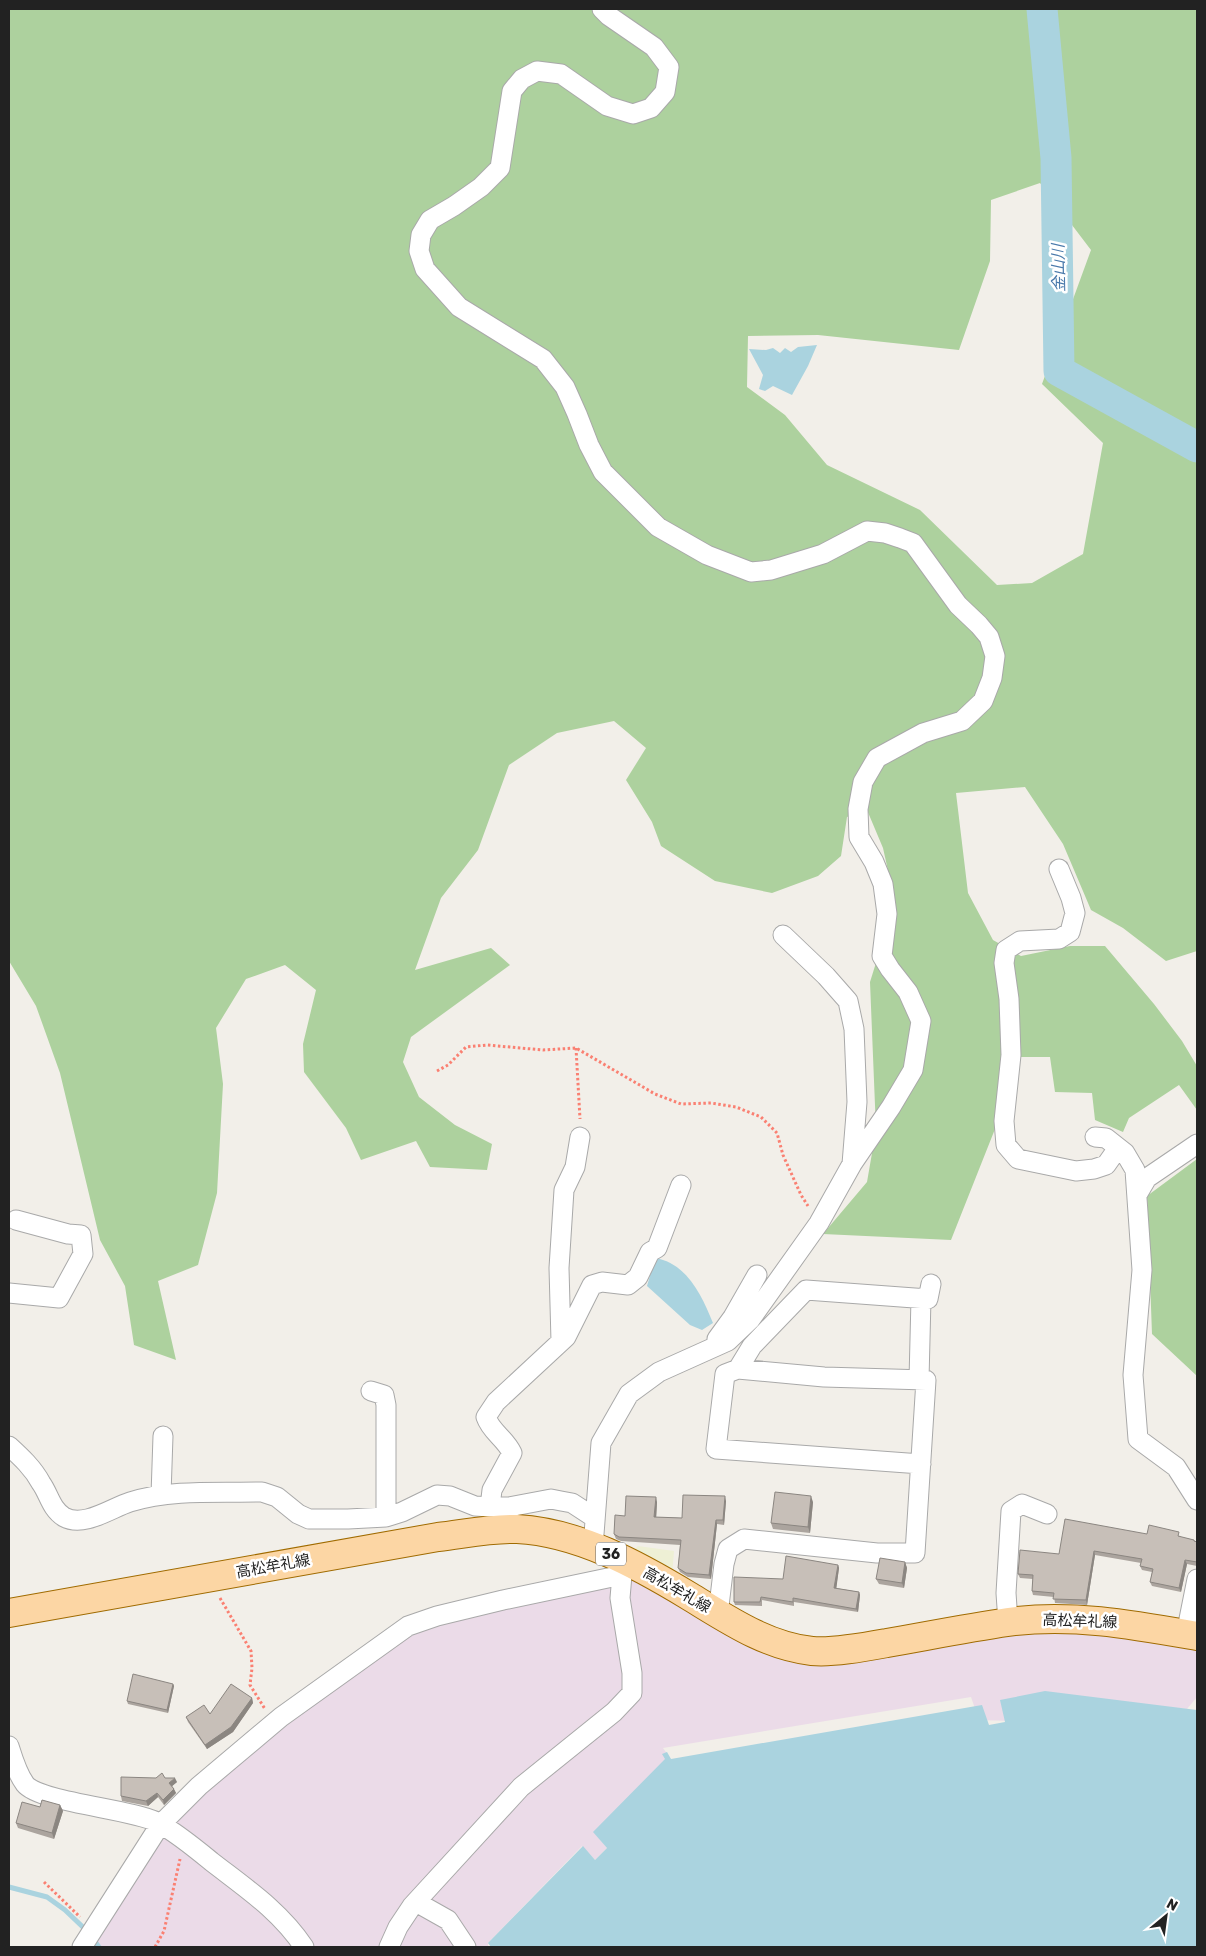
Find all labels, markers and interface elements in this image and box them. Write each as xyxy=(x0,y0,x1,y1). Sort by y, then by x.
water label: 金山川 xyxy=(1049,242,1068,292)
road number: 36 xyxy=(596,1542,626,1566)
street label: 高松牟礼線 xyxy=(234,1551,312,1581)
street label: 高松牟礼線 xyxy=(640,1563,714,1617)
street label: 高松牟礼線 xyxy=(1042,1611,1118,1631)
north arrow xyxy=(1141,1891,1191,1941)
text: N xyxy=(1164,1895,1181,1915)

